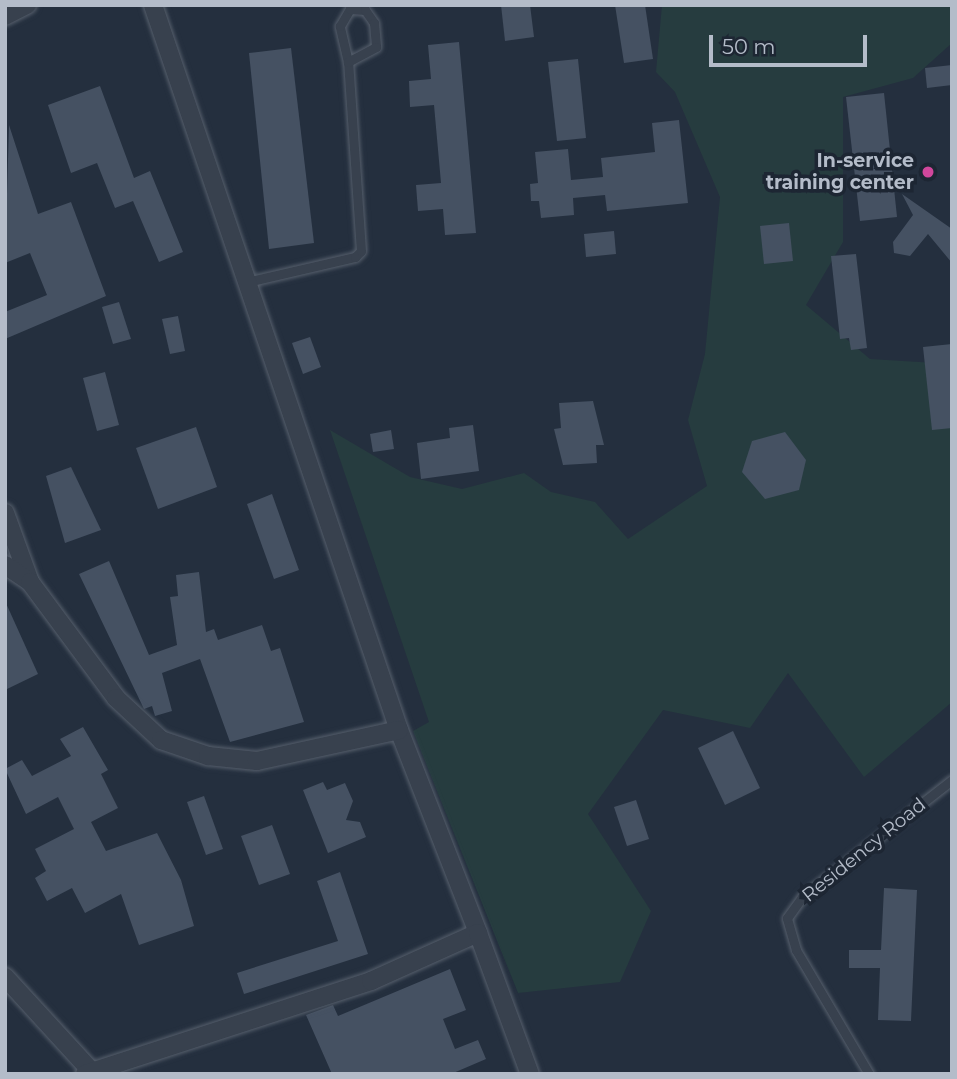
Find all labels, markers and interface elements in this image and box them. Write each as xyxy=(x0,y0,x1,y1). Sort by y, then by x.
scale bar xyxy=(712,21,870,65)
text: 50 m xyxy=(722,34,776,59)
place label: In-service training center xyxy=(766,150,914,194)
marker: In-service training center xyxy=(920,164,936,180)
street label: Residency Road xyxy=(798,793,930,907)

